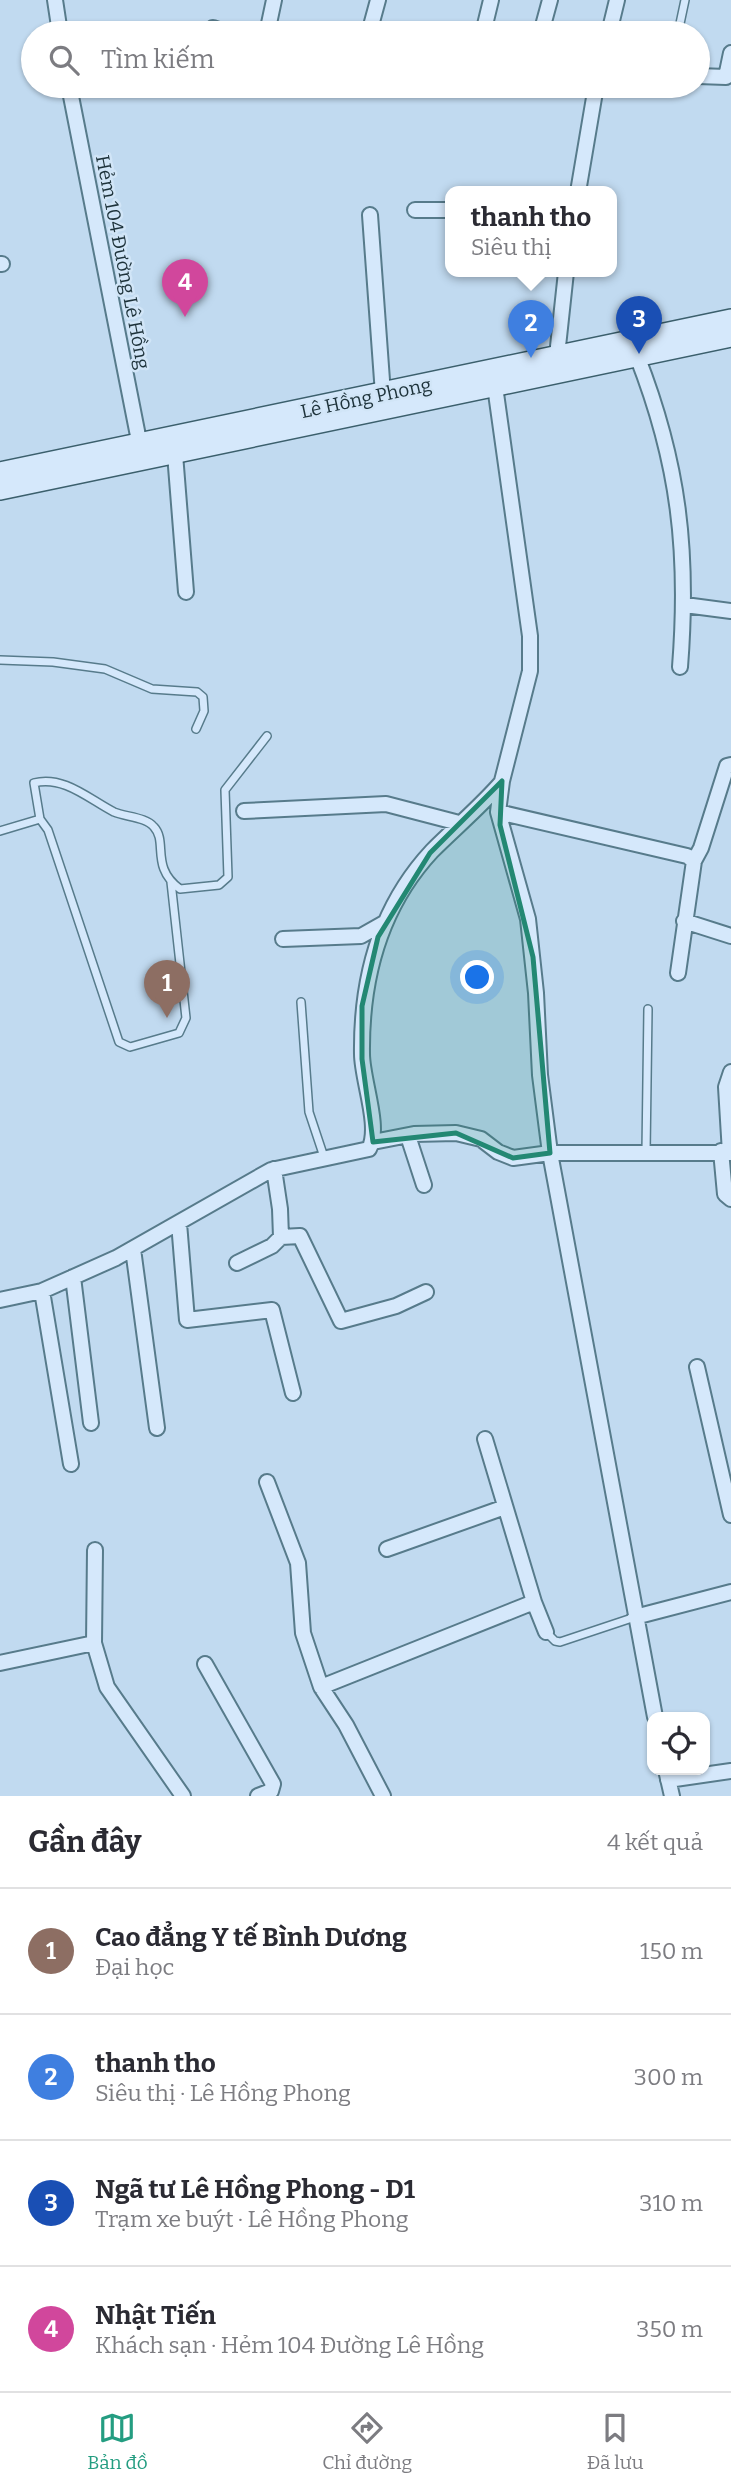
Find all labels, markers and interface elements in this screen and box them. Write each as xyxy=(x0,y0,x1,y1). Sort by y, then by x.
search box xyxy=(21,21,710,98)
icon: search xyxy=(45,41,83,79)
text: Tìm kiếm xyxy=(101,44,214,75)
street label: Hẻm 104 Đường Lê Hồng xyxy=(91,153,155,371)
popup xyxy=(445,186,617,277)
text: thanh tho xyxy=(471,202,591,233)
text: Siêu thị xyxy=(471,233,551,261)
pin: 4 xyxy=(162,259,208,317)
pin: 3 xyxy=(616,296,662,354)
pin: 2 xyxy=(508,300,554,358)
street label: Lê Hồng Phong xyxy=(299,373,434,423)
pin: 1 xyxy=(144,960,190,1018)
your location xyxy=(460,960,494,994)
map controls xyxy=(647,1712,710,1775)
button: locate xyxy=(647,1712,710,1775)
text: Gần đây xyxy=(28,1824,141,1860)
text: 4 kết quả xyxy=(607,1828,703,1856)
text: Cao đẳng Y tế Bình Dương xyxy=(95,1922,407,1953)
text: 1 xyxy=(46,1937,56,1965)
text: 150 m xyxy=(640,1937,703,1965)
text: Đại học xyxy=(95,1953,174,1981)
text: thanh tho xyxy=(95,2048,216,2079)
text: 2 xyxy=(45,2063,57,2091)
text: 300 m xyxy=(634,2063,703,2091)
text: Siêu thị · Lê Hồng Phong xyxy=(95,2079,351,2107)
text: Ngã tư Lê Hồng Phong - D1 xyxy=(95,2174,415,2205)
text: 3 xyxy=(44,2189,58,2217)
text: 310 m xyxy=(639,2189,703,2217)
text: Trạm xe buýt · Lê Hồng Phong xyxy=(95,2205,409,2233)
text: Nhật Tiến xyxy=(95,2300,216,2331)
text: 4 xyxy=(44,2315,58,2343)
text: 350 m xyxy=(636,2315,703,2343)
text: Khách sạn · Hẻm 104 Đường Lê Hồng xyxy=(95,2331,484,2359)
tab: Bản đồ xyxy=(87,2409,148,2474)
tab: Chỉ đường xyxy=(322,2409,412,2474)
tab: Đã lưu xyxy=(587,2409,644,2474)

